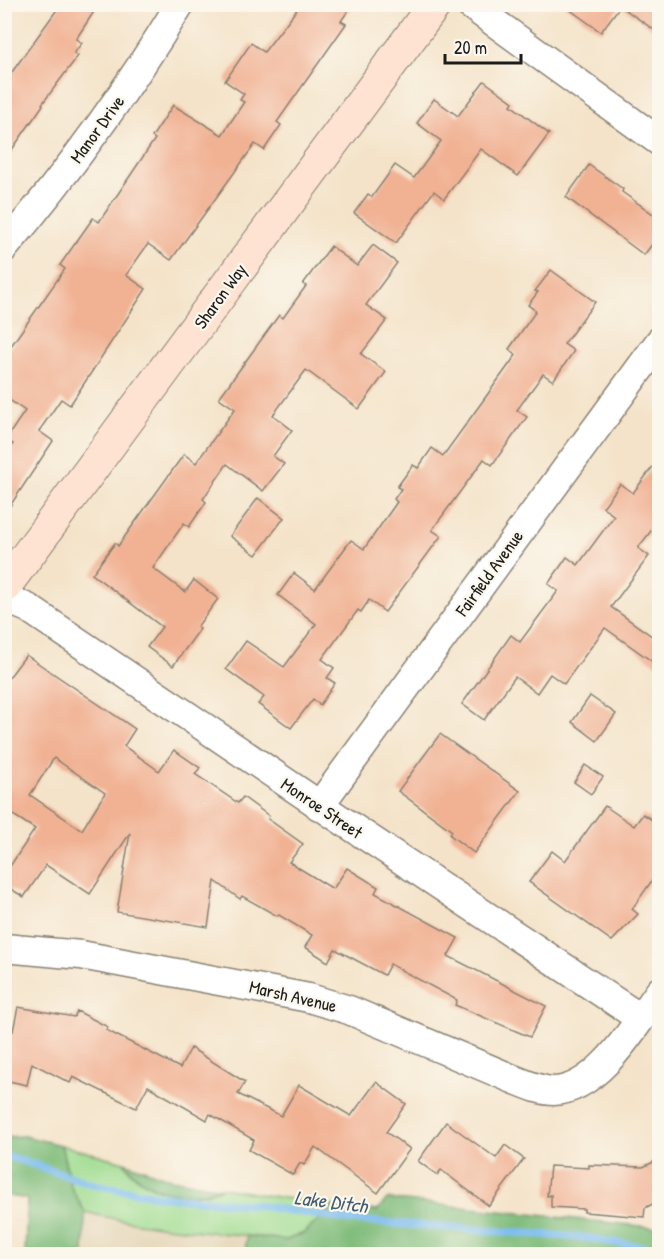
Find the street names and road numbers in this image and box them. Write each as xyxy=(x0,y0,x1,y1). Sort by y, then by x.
street label: Manor Drive xyxy=(64,90,130,168)
street label: Sharon Way xyxy=(188,258,252,334)
street label: Fairfield Avenue xyxy=(449,525,529,622)
street label: Monroe Street xyxy=(276,771,368,845)
street label: Marsh Avenue xyxy=(247,974,339,1018)

